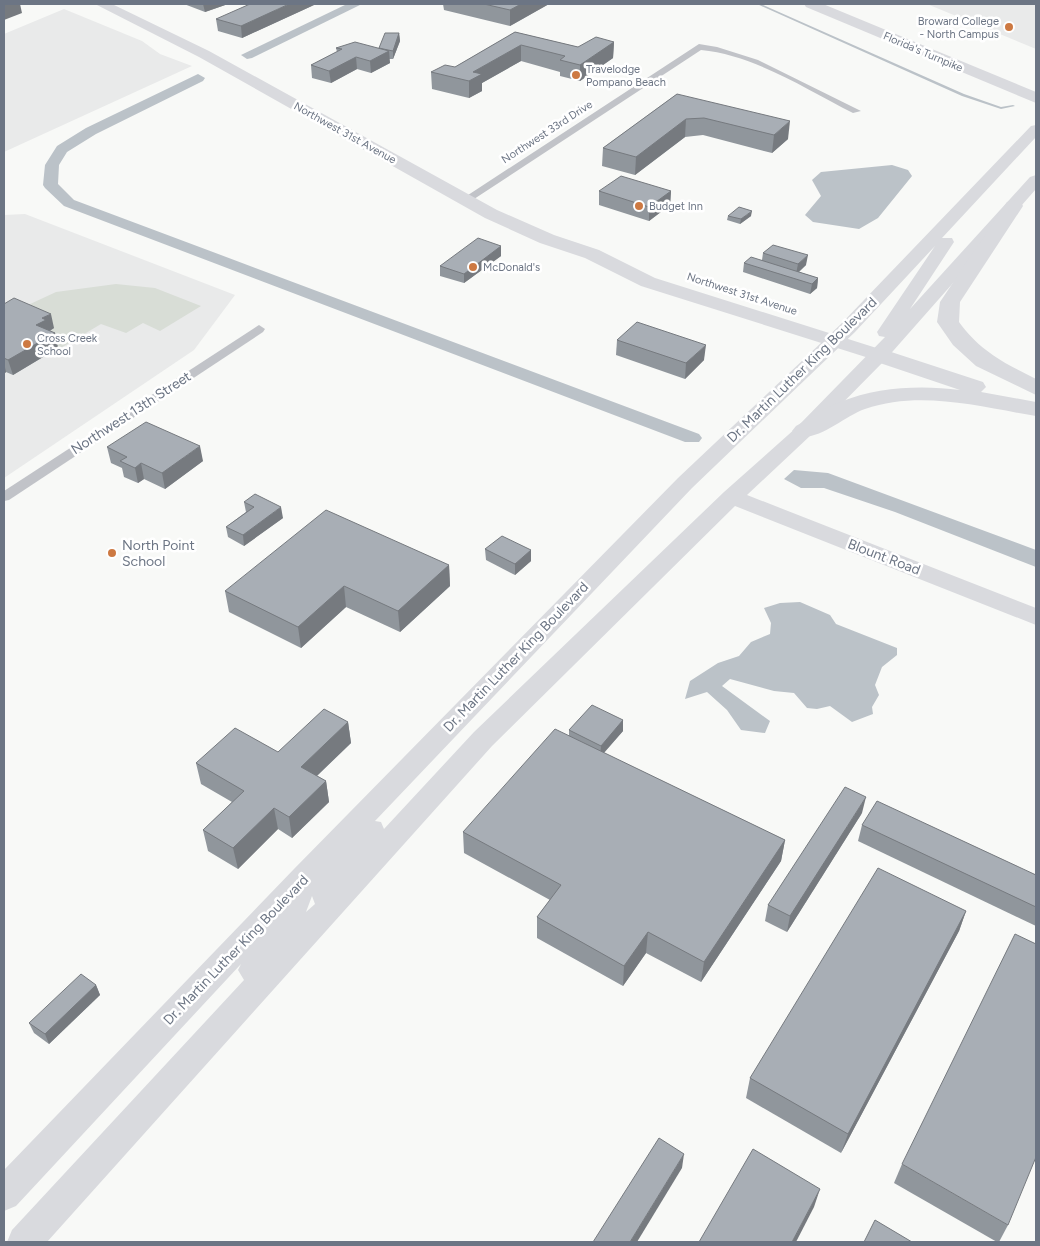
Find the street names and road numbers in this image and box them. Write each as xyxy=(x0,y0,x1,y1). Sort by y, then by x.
street label: Florida's Turnpike xyxy=(881,29,965,75)
street label: Northwest 33rd Drive xyxy=(499,98,595,166)
street label: Northwest 31st Avenue xyxy=(292,99,398,167)
street label: Northwest 31st Avenue xyxy=(685,270,799,318)
street label: Dr. Martin Luther King Boulevard xyxy=(724,294,880,446)
street label: Northwest 13th Street xyxy=(68,368,194,458)
street label: Blount Road xyxy=(845,535,923,579)
street label: Dr. Martin Luther King Boulevard xyxy=(440,579,592,735)
street label: Dr. Martin Luther King Boulevard xyxy=(160,872,312,1028)

